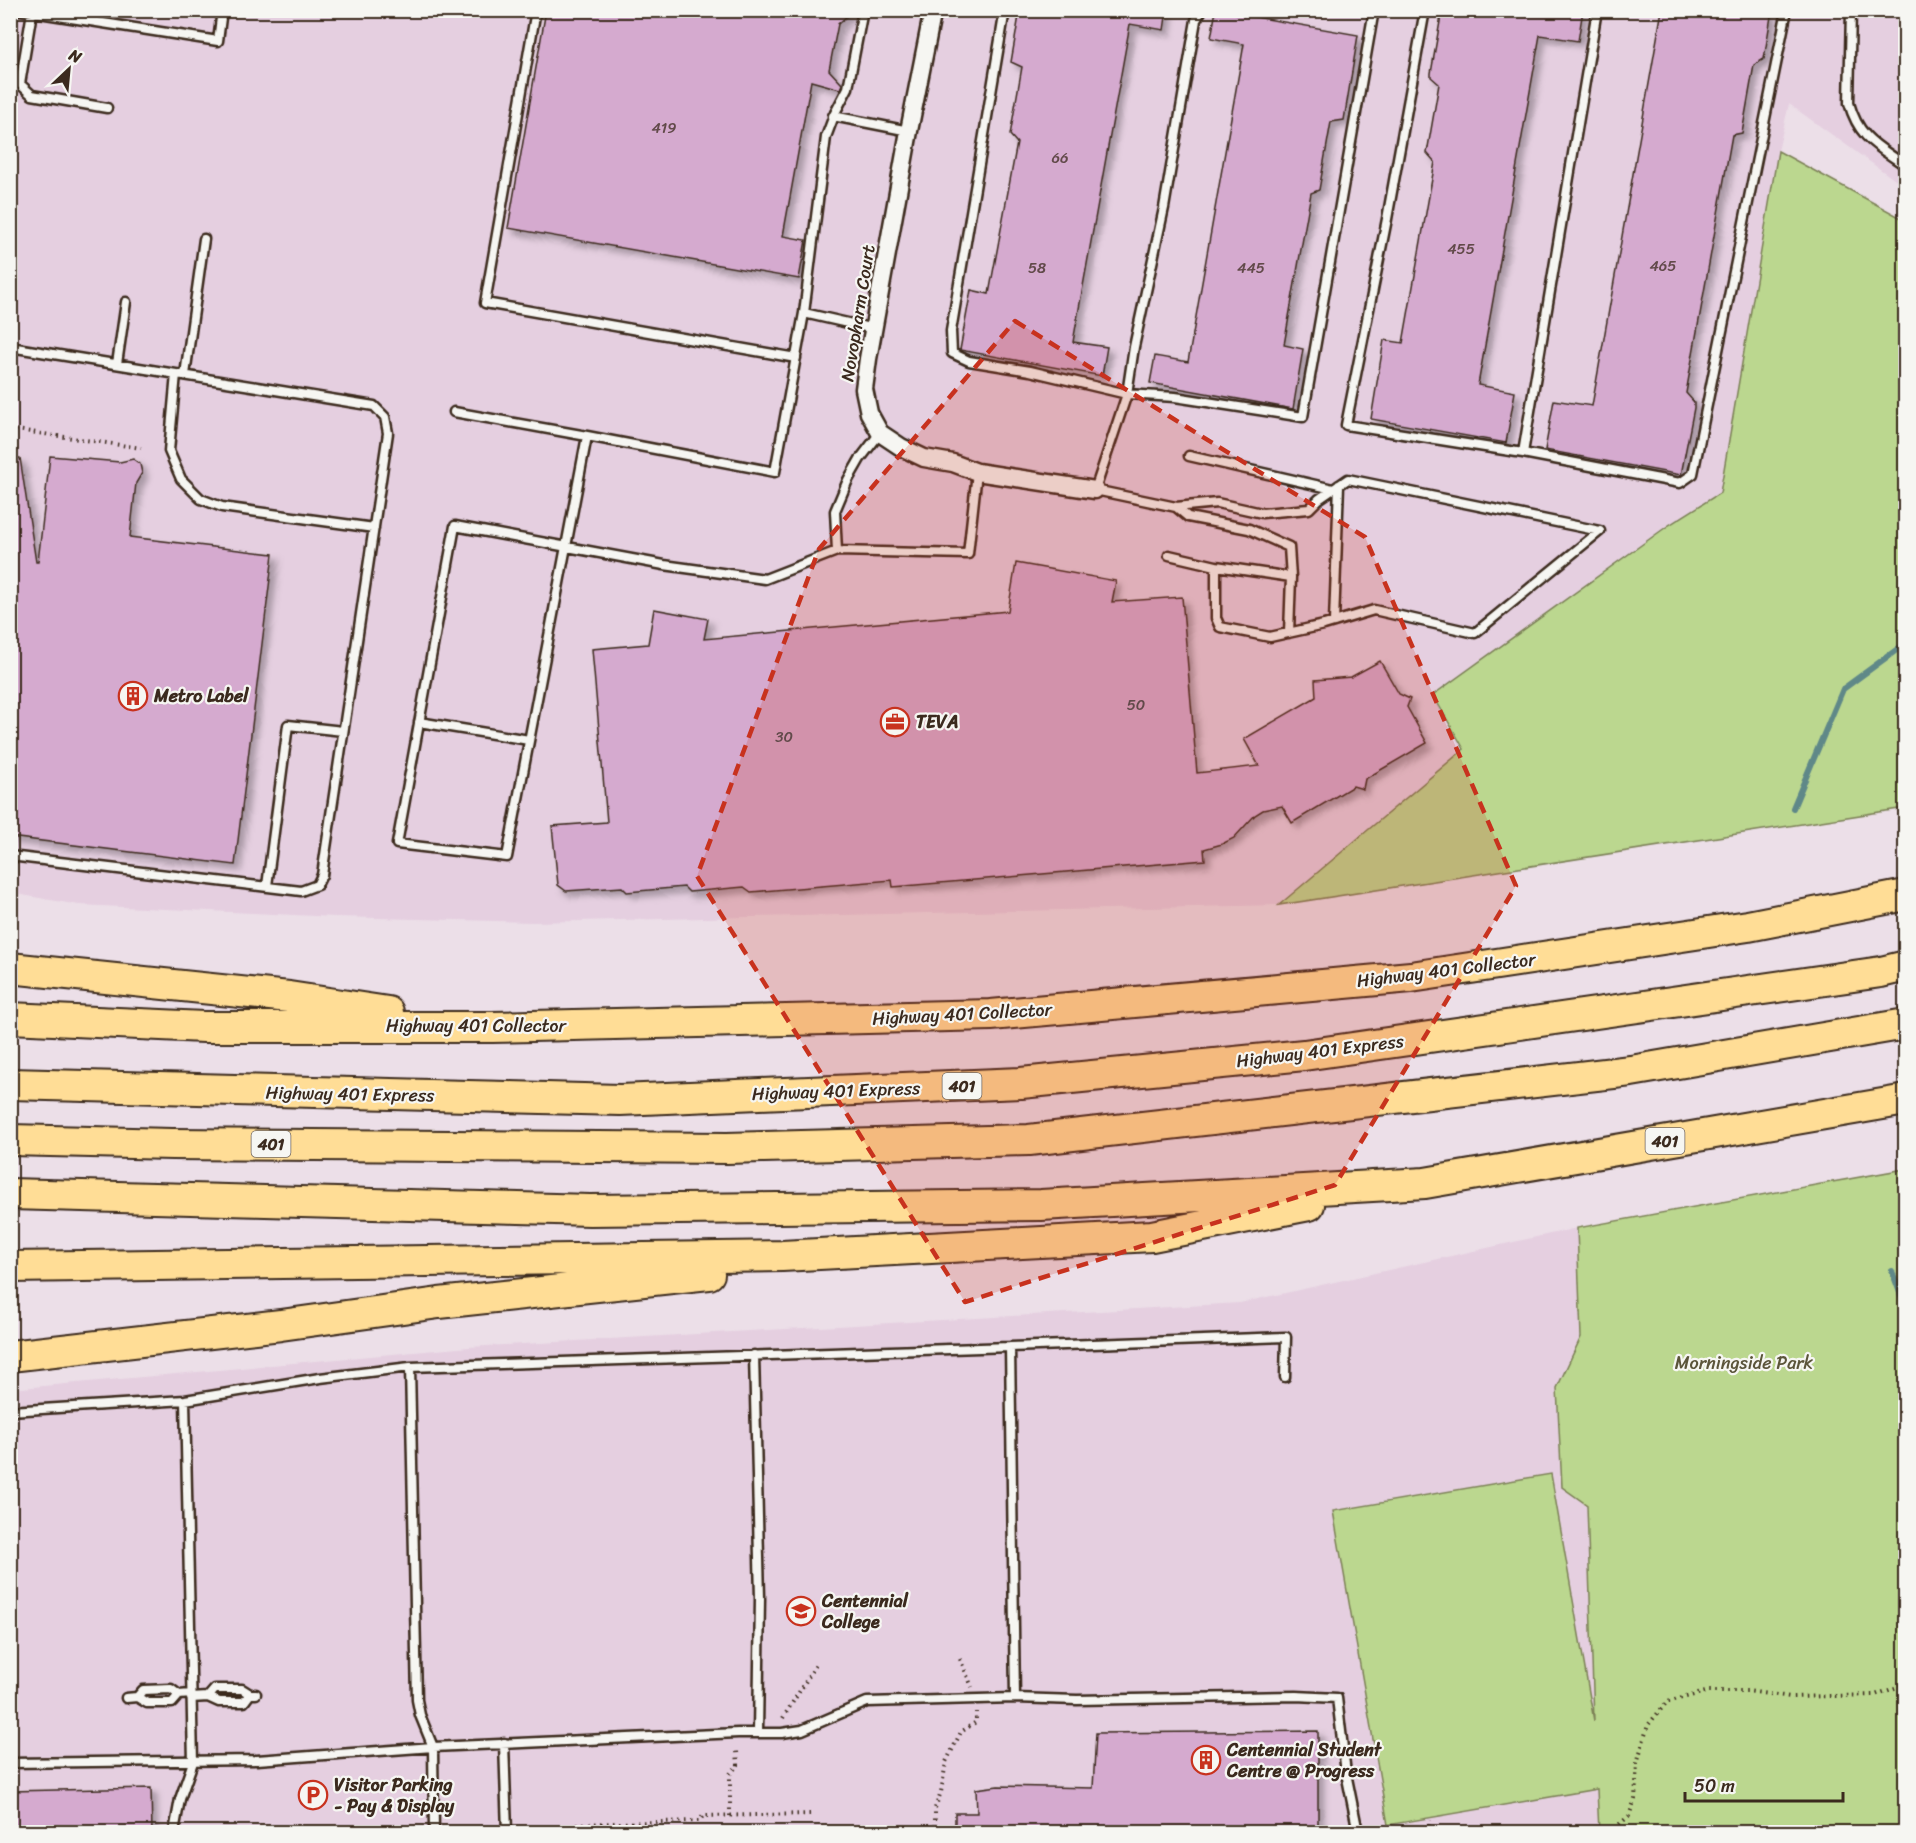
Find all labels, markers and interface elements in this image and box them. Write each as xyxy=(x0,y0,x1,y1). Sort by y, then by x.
north arrow xyxy=(39,39,99,99)
text: N xyxy=(63,40,88,72)
house number: 419 xyxy=(651,115,677,141)
house number: 66 xyxy=(1051,145,1069,171)
house number: 455 xyxy=(1447,236,1475,262)
street label: Novopharm Court xyxy=(831,242,885,384)
house number: 465 xyxy=(1649,253,1677,279)
house number: 58 xyxy=(1028,255,1046,281)
house number: 445 xyxy=(1237,255,1265,281)
building icon: Metro Label xyxy=(117,680,149,712)
place label: Metro Label xyxy=(153,680,249,712)
house number: 50 xyxy=(1127,692,1145,718)
office icon: TEVA xyxy=(879,706,911,738)
place label: TEVA xyxy=(916,706,958,738)
house number: 30 xyxy=(775,724,793,750)
street label: Highway 401 Collector xyxy=(1355,943,1539,997)
street label: Highway 401 Collector xyxy=(871,993,1054,1035)
street label: Highway 401 Collector xyxy=(386,1010,568,1042)
street label: Highway 401 Express xyxy=(1234,1025,1406,1077)
street label: Highway 401 Express xyxy=(751,1072,922,1110)
road number: 401 xyxy=(942,1073,982,1099)
street label: Highway 401 Express xyxy=(265,1077,435,1111)
road number: 401 xyxy=(1646,1128,1684,1154)
road number: 401 xyxy=(252,1131,290,1157)
park label: Morningside Park xyxy=(1675,1347,1814,1379)
place label: Centennial College xyxy=(821,1585,909,1638)
school or university icon: Centennial College xyxy=(785,1595,817,1627)
place label: Centennial Student Centre @ Progress xyxy=(1226,1734,1383,1787)
building icon: Centennial Student Centre @ Progress xyxy=(1190,1744,1222,1776)
scale bar xyxy=(1685,1765,1842,1803)
place label: Visitor Parking - Pay & Display xyxy=(334,1769,455,1822)
text: 50 m xyxy=(1694,1770,1735,1802)
parking icon: Visitor Parking - Pay & Display xyxy=(297,1779,329,1811)

